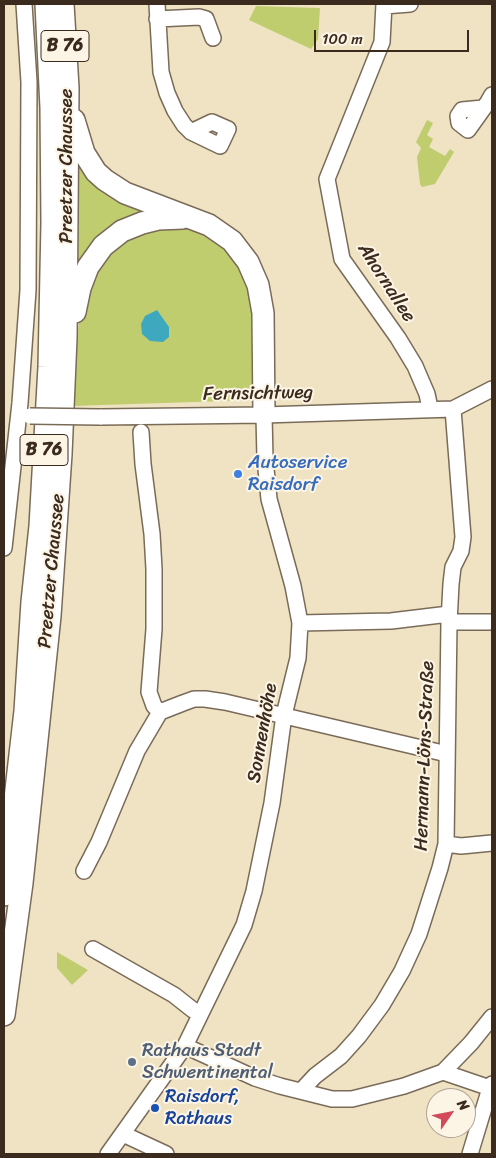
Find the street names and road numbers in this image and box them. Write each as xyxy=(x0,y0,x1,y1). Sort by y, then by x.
road number: B 76 xyxy=(41,30,89,61)
street label: Preetzer Chaussee xyxy=(56,88,78,244)
street label: Ahornallee xyxy=(352,239,420,327)
street label: Fernsichtweg xyxy=(203,382,313,406)
road number: B 76 xyxy=(20,434,68,466)
street label: Preetzer Chaussee xyxy=(34,493,70,649)
street label: Hermann-Löns-Straße xyxy=(410,661,440,851)
street label: Sonnenhöhe xyxy=(243,681,283,785)

